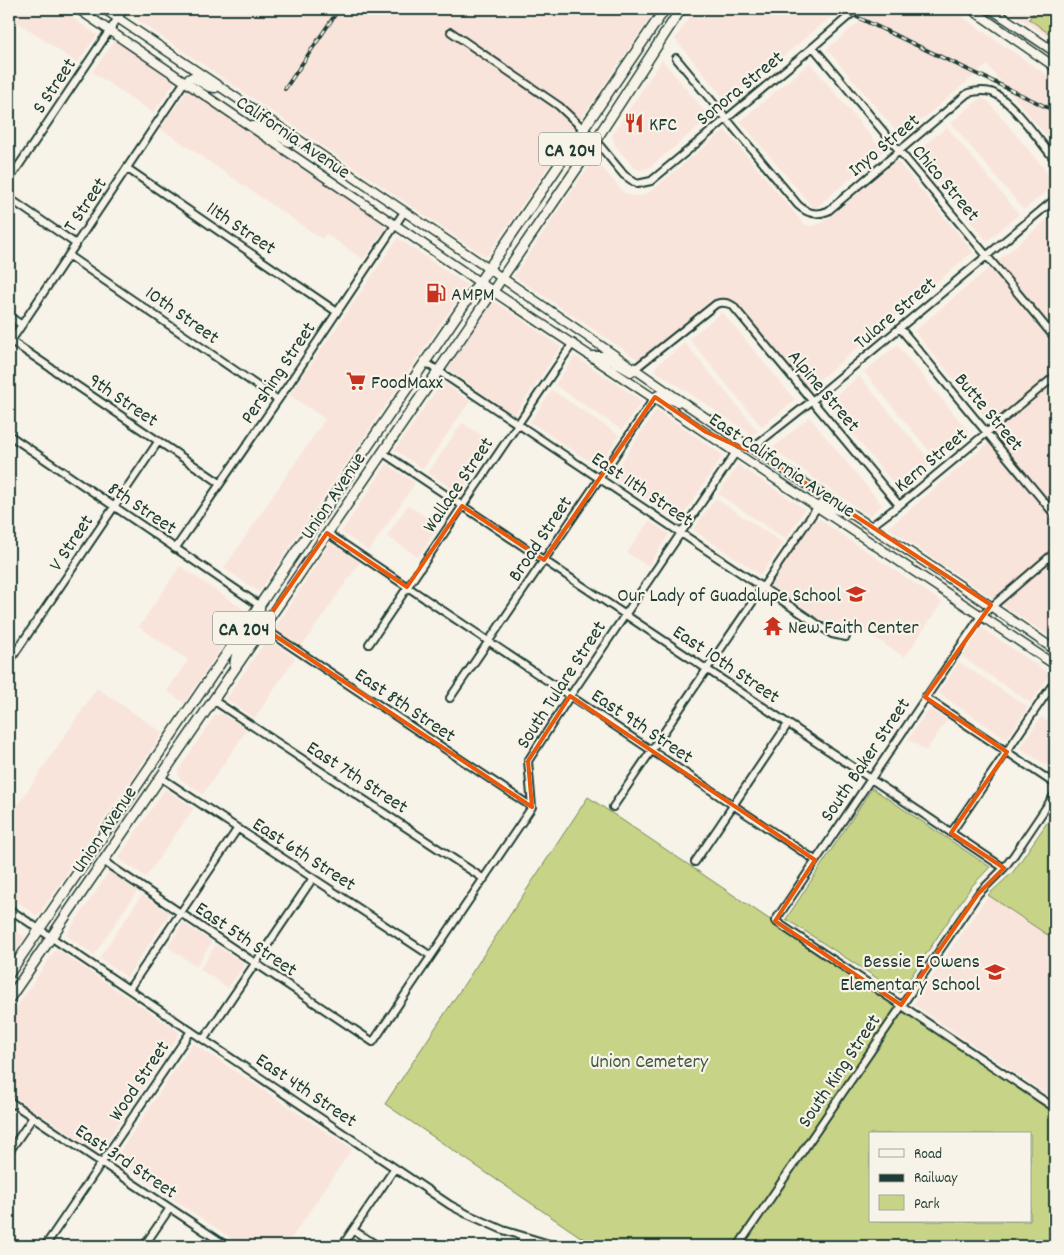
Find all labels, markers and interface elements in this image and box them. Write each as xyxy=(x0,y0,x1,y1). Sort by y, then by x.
street label: Sonora Street xyxy=(691,45,791,134)
street label: S Street xyxy=(27,53,84,120)
street label: California Avenue xyxy=(230,90,355,187)
street label: Inyo Street xyxy=(843,108,927,185)
restaurant icon: KFC xyxy=(623,112,645,134)
place label: KFC xyxy=(649,112,677,140)
road number: CA 204 xyxy=(539,132,601,166)
street label: Chico Street xyxy=(904,139,985,228)
street label: T Street xyxy=(58,172,115,239)
street label: 11th Street xyxy=(200,196,281,263)
street label: Tulare Street xyxy=(849,271,943,357)
street label: 10th Street xyxy=(138,281,224,352)
fuel station icon: AMPM xyxy=(425,282,447,304)
place label: AMPM xyxy=(451,282,494,310)
street label: Pershing Street xyxy=(235,317,324,430)
street label: Alpine Street xyxy=(780,345,865,439)
street label: 9th Street xyxy=(82,368,163,435)
street label: Butte Street xyxy=(946,368,1029,458)
supermarket icon: FoodMaxx xyxy=(345,370,367,392)
place label: FoodMaxx xyxy=(371,370,444,398)
street label: East California Avenue xyxy=(702,407,860,526)
street label: Kern Street xyxy=(889,422,975,500)
street label: Wallace Street xyxy=(417,432,502,539)
street label: East 11th Street xyxy=(585,446,698,535)
street label: Union Avenue xyxy=(295,447,374,546)
street label: 8th Street xyxy=(101,476,181,543)
street label: Broad Street xyxy=(503,491,580,588)
street label: V Street xyxy=(43,510,102,578)
place label: Our Lady of Guadalupe School xyxy=(617,583,841,611)
school or university icon: Our Lady of Guadalupe School xyxy=(845,583,867,605)
road number: CA 204 xyxy=(213,612,275,644)
temple icon: New Faith Center xyxy=(762,615,784,637)
place label: New Faith Center xyxy=(788,615,919,643)
street label: South Tulare Street xyxy=(511,616,614,755)
street label: East 10th Street xyxy=(666,619,784,712)
street label: East 8th Street xyxy=(348,662,460,751)
street label: East 9th Street xyxy=(585,683,698,772)
street label: South Baker Street xyxy=(815,693,918,828)
street label: East 7th Street xyxy=(300,735,413,822)
street label: Union Avenue xyxy=(66,781,145,880)
street label: East 6th Street xyxy=(246,812,361,899)
street label: East 5th Street xyxy=(189,896,302,985)
place label: Bessie E Owens Elementary School xyxy=(840,949,980,1000)
school or university icon: Bessie E Owens Elementary School xyxy=(984,961,1006,983)
street label: South King Street xyxy=(792,1009,889,1134)
street label: Wood Street xyxy=(103,1036,178,1128)
street label: East 4th Street xyxy=(249,1047,362,1136)
park label: Union Cemetery xyxy=(590,1049,709,1077)
street label: East 3rd Street xyxy=(69,1118,182,1207)
legend xyxy=(869,1132,1032,1222)
text: Road xyxy=(914,1144,942,1166)
text: Railway xyxy=(914,1168,958,1190)
text: Park xyxy=(914,1194,940,1216)

